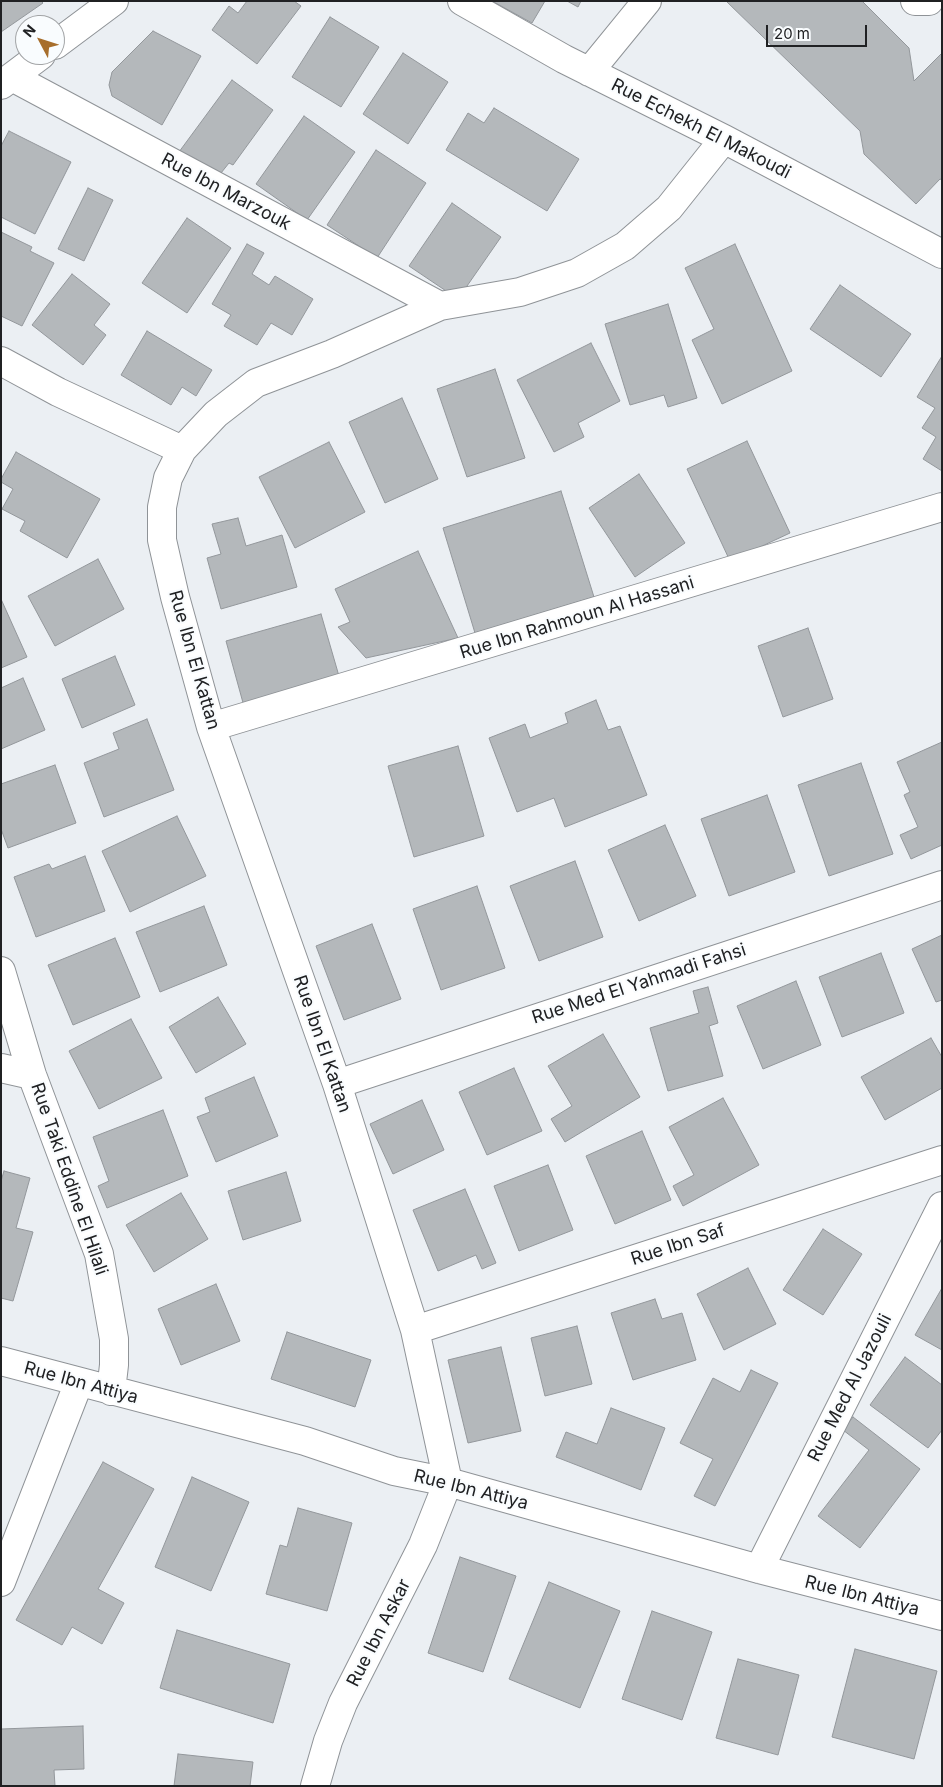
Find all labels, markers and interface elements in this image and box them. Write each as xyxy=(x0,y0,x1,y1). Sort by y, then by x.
north arrow xyxy=(15,15,65,65)
scale bar xyxy=(768,15,869,47)
text: N xyxy=(19,21,39,40)
text: 20 m xyxy=(774,24,810,43)
street label: Rue Echekh El Makoudi xyxy=(608,74,794,184)
street label: Rue Ibn Marzouk xyxy=(158,149,294,235)
street label: Rue Ibn Rahmoun Al Hassani xyxy=(457,572,697,664)
street label: Rue Ibn El Kattan xyxy=(164,588,224,732)
street label: Rue Med El Yahmadi Fahsi xyxy=(529,939,749,1029)
street label: Rue Ibn El Kattan xyxy=(288,972,356,1116)
street label: Rue Taki Eddine El Hilali xyxy=(26,1080,112,1278)
street label: Rue Ibn Saf xyxy=(628,1220,728,1270)
street label: Rue Med Al Jazouli xyxy=(803,1311,897,1465)
street label: Rue Ibn Attiya xyxy=(22,1357,140,1409)
street label: Rue Ibn Attiya xyxy=(412,1465,530,1515)
street label: Rue Ibn Attiya xyxy=(803,1571,921,1621)
street label: Rue Ibn Askar xyxy=(343,1576,415,1690)

